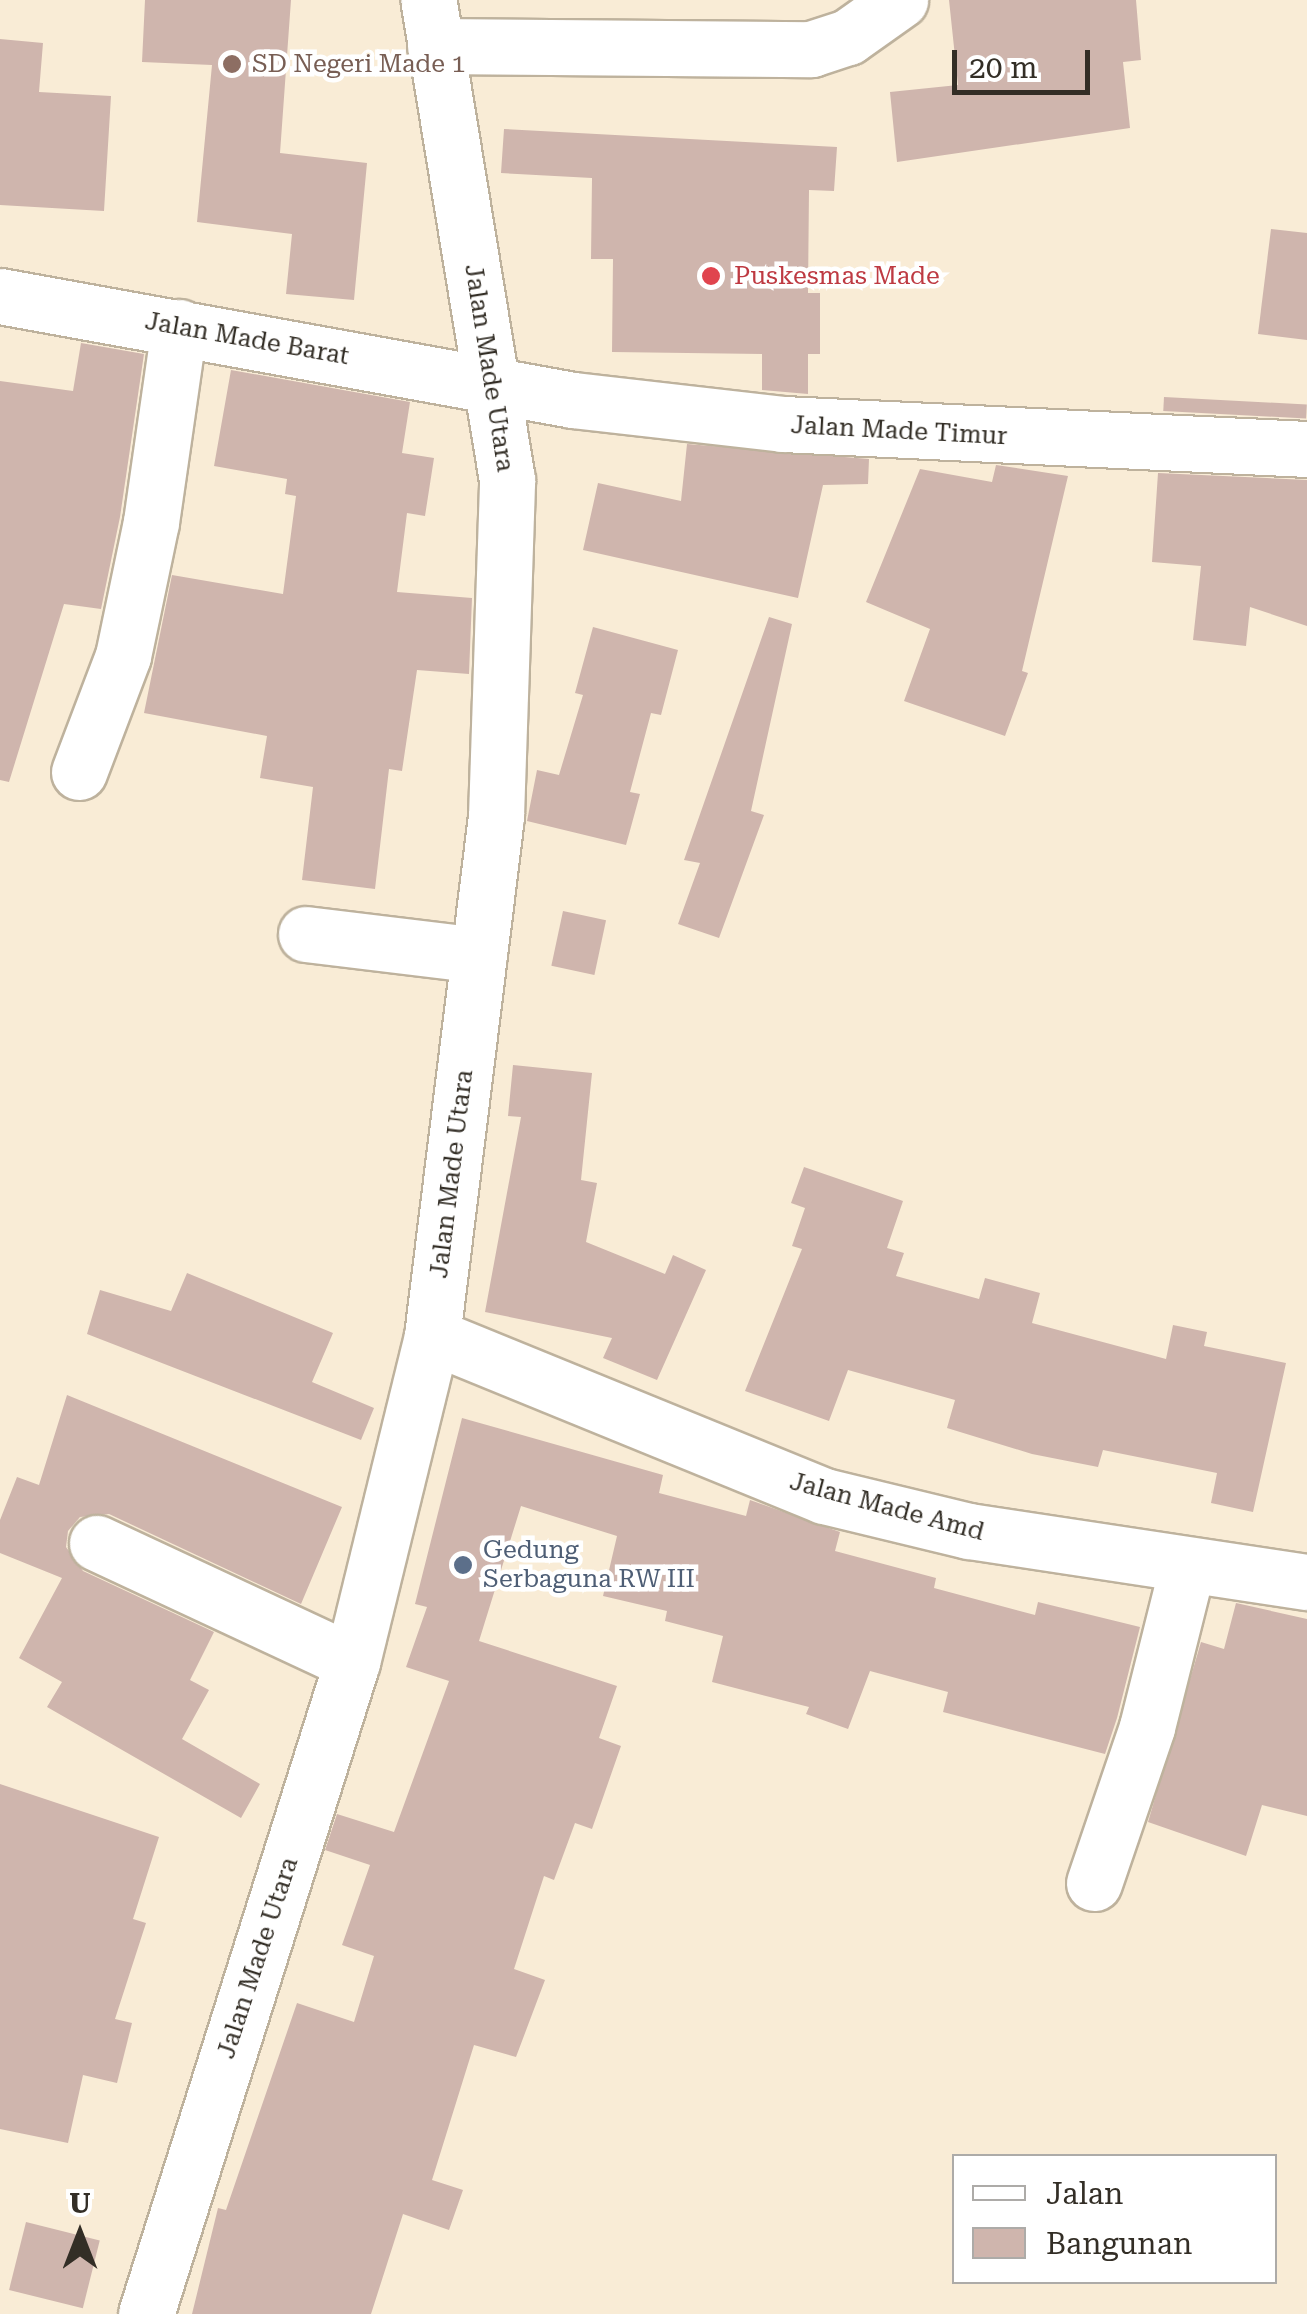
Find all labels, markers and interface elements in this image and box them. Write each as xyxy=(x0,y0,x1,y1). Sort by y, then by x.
scale bar xyxy=(957,30,1094,92)
place label: SD Negeri Made 1 xyxy=(252,49,465,79)
text: 20 m xyxy=(969,50,1038,85)
marker: SD Negeri Made 1 xyxy=(221,53,243,75)
place label: Puskesmas Made xyxy=(734,261,940,291)
street label: Jalan Made Utara xyxy=(458,262,520,474)
marker: Puskesmas Made xyxy=(698,263,724,289)
street label: Jalan Made Barat xyxy=(143,306,351,372)
street label: Jalan Made Timur xyxy=(790,410,1008,452)
street label: Jalan Made Utara xyxy=(424,1068,480,1280)
street label: Jalan Made Amd xyxy=(787,1467,987,1547)
place label: Gedung Serbaguna RW III xyxy=(483,1536,695,1595)
marker: Gedung Serbaguna RW III xyxy=(452,1554,474,1576)
street label: Jalan Made Utara xyxy=(211,1854,305,2062)
legend xyxy=(952,2154,1277,2284)
text: Jalan xyxy=(1046,2176,1123,2211)
north arrow xyxy=(30,2184,130,2284)
text: U xyxy=(69,2187,91,2220)
text: Bangunan xyxy=(1046,2226,1192,2261)

